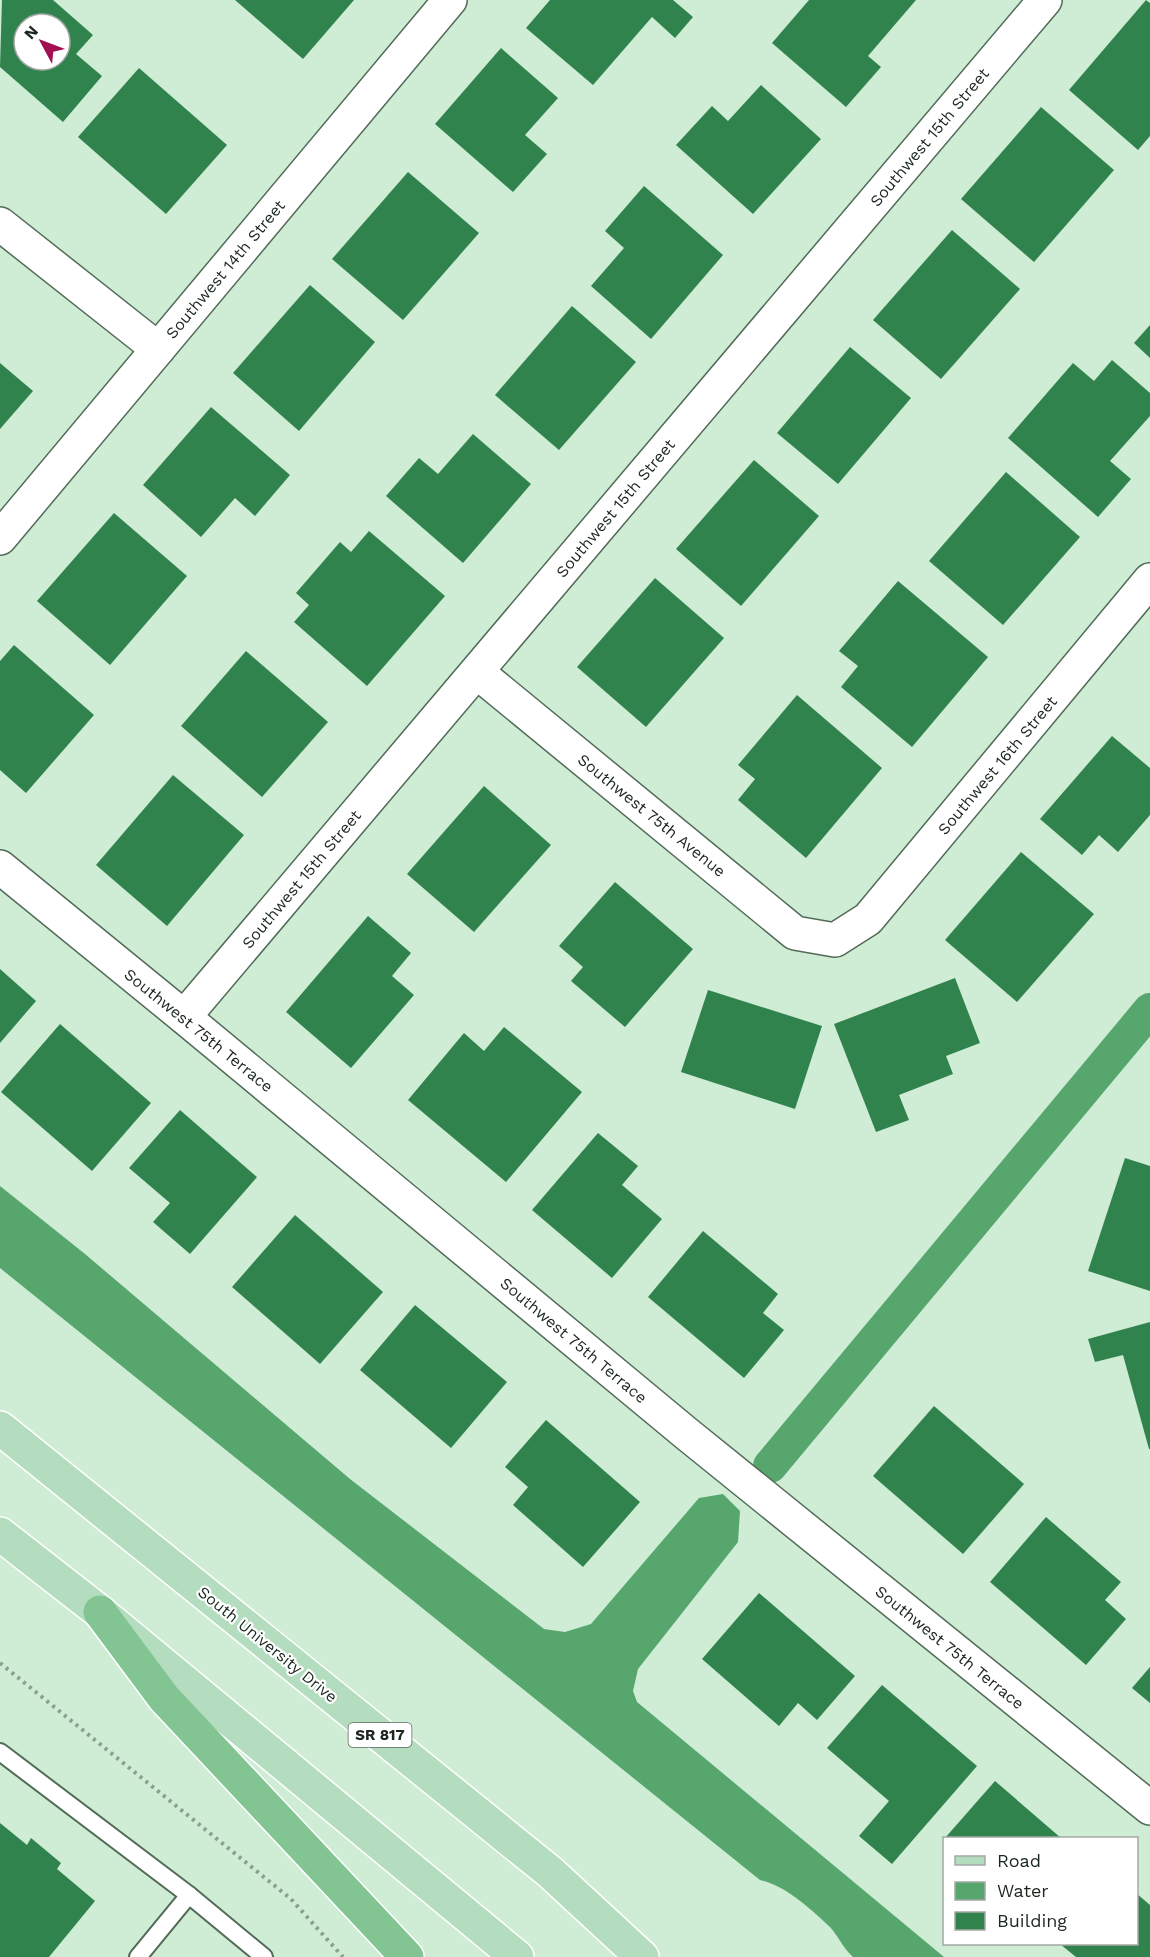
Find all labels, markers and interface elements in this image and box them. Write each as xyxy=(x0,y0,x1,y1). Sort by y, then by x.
north arrow xyxy=(12,12,72,72)
text: N xyxy=(20,22,42,43)
street label: Southwest 15th Street xyxy=(866,64,993,210)
street label: Southwest 14th Street xyxy=(162,196,289,342)
street label: Southwest 15th Street xyxy=(552,435,679,581)
street label: Southwest 16th Street xyxy=(934,692,1061,838)
street label: Southwest 75th Avenue xyxy=(574,750,729,881)
street label: Southwest 15th Street xyxy=(238,806,365,952)
street label: Southwest 75th Terrace xyxy=(121,965,277,1096)
street label: Southwest 75th Terrace xyxy=(496,1273,651,1407)
street label: South University Drive xyxy=(194,1582,341,1706)
street label: Southwest 75th Terrace xyxy=(872,1582,1028,1713)
road number: SR 817 xyxy=(348,1723,412,1747)
legend xyxy=(943,1837,1138,1945)
text: Road xyxy=(997,1850,1041,1871)
text: Water xyxy=(997,1880,1049,1901)
text: Building xyxy=(997,1910,1067,1931)

